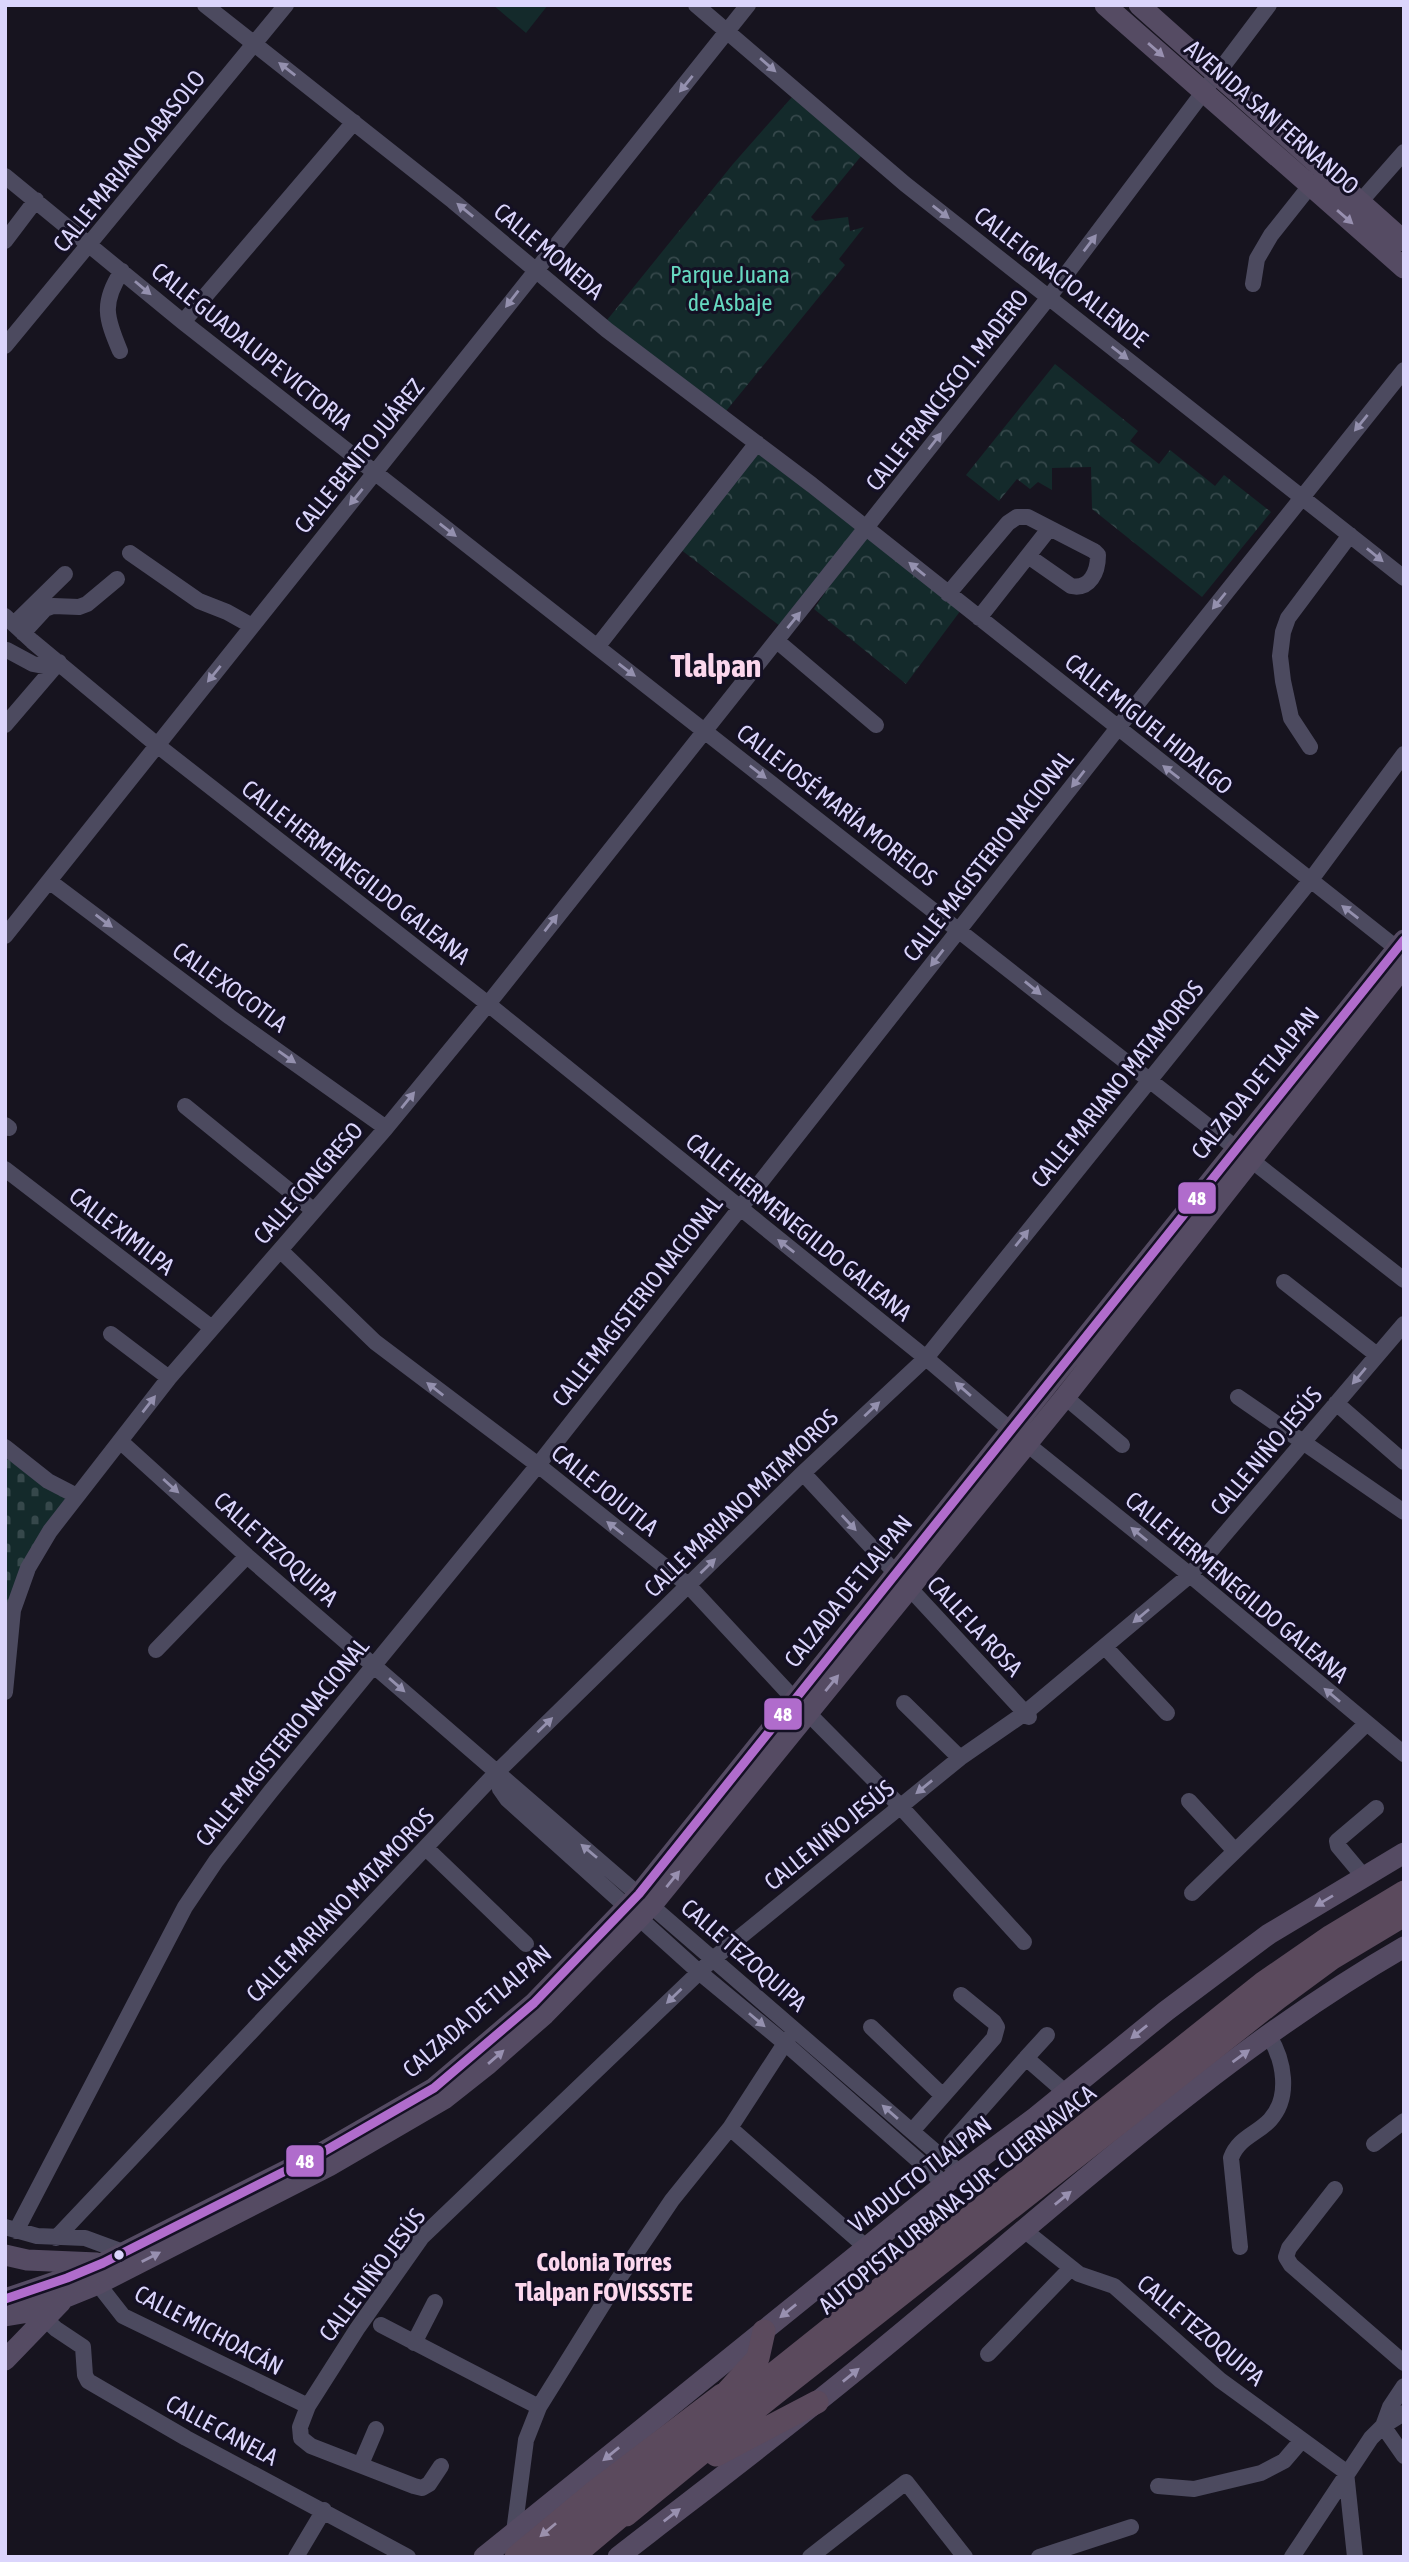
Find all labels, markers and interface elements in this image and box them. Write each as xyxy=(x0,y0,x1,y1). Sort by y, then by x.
street label: AVENIDA SAN FERNANDO xyxy=(1180,34,1364,200)
one-way arrow xyxy=(1148,42,1165,57)
one-way arrow xyxy=(759,57,776,72)
one-way arrow xyxy=(278,61,296,76)
street label: CALLE MARIANO ABASOLO xyxy=(48,65,210,257)
one-way arrow xyxy=(678,74,693,92)
street label: CALLE MONEDA xyxy=(489,197,609,305)
street label: CALLE IGNACIO ALLENDE xyxy=(969,201,1153,353)
one-way arrow xyxy=(456,203,474,218)
one-way arrow xyxy=(932,204,950,218)
one-way arrow xyxy=(1337,209,1354,224)
one-way arrow xyxy=(1083,233,1097,252)
street label: CALLE GUADALUPE VICTORIA xyxy=(146,257,358,435)
park label: Parque Juana de Asbaje xyxy=(670,261,790,316)
one-way arrow xyxy=(134,280,151,295)
street label: CALLE FRANCISCO I. MADERO xyxy=(860,284,1034,496)
one-way arrow xyxy=(505,290,520,308)
one-way arrow xyxy=(1110,345,1128,360)
street label: CALLE BENITO JUÁREZ xyxy=(289,373,430,539)
one-way arrow xyxy=(1354,414,1369,432)
one-way arrow xyxy=(928,433,943,451)
one-way arrow xyxy=(348,487,363,505)
one-way arrow xyxy=(438,523,456,538)
one-way arrow xyxy=(1366,547,1383,562)
one-way arrow xyxy=(908,561,926,576)
one-way arrow xyxy=(1212,591,1227,609)
one-way arrow xyxy=(786,611,801,628)
district label: Tlalpan xyxy=(671,647,761,684)
street label: CALLE MIGUEL HIDALGO xyxy=(1060,648,1238,800)
one-way arrow xyxy=(618,663,636,677)
one-way arrow xyxy=(206,665,221,683)
street label: CALLE JOSÉ MARÍA MORELOS xyxy=(732,719,942,891)
street label: CALLE MAGISTERIO NACIONAL xyxy=(897,745,1079,967)
one-way arrow xyxy=(749,764,767,779)
one-way arrow xyxy=(1163,764,1181,779)
one-way arrow xyxy=(1071,770,1085,788)
street label: CALLE HERMENEGILDO GALEANA xyxy=(237,775,476,970)
one-way arrow xyxy=(1341,906,1359,920)
one-way arrow xyxy=(95,914,113,928)
one-way arrow xyxy=(544,915,559,933)
street label: CALLE XOCOTLA xyxy=(168,937,293,1038)
one-way arrow xyxy=(931,949,945,967)
street label: CALLE MARIANO MATAMOROS xyxy=(1025,975,1209,1193)
one-way arrow xyxy=(1024,981,1042,996)
street label: CALZADA DE TLALPAN xyxy=(1186,1002,1324,1164)
one-way arrow xyxy=(278,1050,296,1064)
one-way arrow xyxy=(401,1092,416,1110)
street label: CALLE CONGRESO xyxy=(248,1117,368,1249)
street label: CALLE HERMENEGILDO GALEANA xyxy=(681,1128,917,1326)
line badge: 48 xyxy=(1177,1181,1217,1215)
street label: CALLE XIMILPA xyxy=(64,1182,180,1280)
text: 48 xyxy=(1187,1187,1206,1209)
street label: CALLE MAGISTERIO NACIONAL xyxy=(546,1190,728,1412)
one-way arrow xyxy=(1015,1230,1030,1248)
one-way arrow xyxy=(778,1239,796,1254)
one-way arrow xyxy=(1352,1367,1367,1385)
one-way arrow xyxy=(427,1381,445,1396)
one-way arrow xyxy=(954,1381,972,1397)
street label: CALLE NIÑO JESÚS xyxy=(1205,1382,1327,1520)
one-way arrow xyxy=(142,1395,157,1413)
one-way arrow xyxy=(863,1401,880,1417)
street label: CALLE MARIANO MATAMOROS xyxy=(639,1404,843,1602)
street label: CALLE JOJUTLA xyxy=(546,1439,664,1541)
one-way arrow xyxy=(163,1478,180,1493)
street label: CALLE TEZOQUIPA xyxy=(209,1486,344,1612)
street label: CALLE HERMENEGILDO GALEANA xyxy=(1120,1486,1354,1688)
street label: CALZADA DE TLALPAN xyxy=(779,1510,917,1672)
one-way arrow xyxy=(841,1514,857,1532)
one-way arrow xyxy=(606,1521,624,1536)
one-way arrow xyxy=(1130,1527,1147,1542)
one-way arrow xyxy=(699,1558,715,1575)
street label: CALLE LA ROSA xyxy=(922,1570,1028,1682)
one-way arrow xyxy=(1132,1608,1150,1624)
street label: CALLE MAGISTERIO NACIONAL xyxy=(190,1632,375,1851)
one-way arrow xyxy=(825,1675,840,1693)
one-way arrow xyxy=(388,1677,406,1693)
one-way arrow xyxy=(1324,1688,1341,1703)
line badge: 48 xyxy=(763,1697,803,1731)
text: 48 xyxy=(773,1703,792,1725)
one-way arrow xyxy=(536,1718,553,1734)
street label: CALLE NIÑO JESÚS xyxy=(759,1775,899,1895)
one-way arrow xyxy=(915,1779,932,1794)
street label: CALLE MARIANO MATAMOROS xyxy=(241,1803,439,2007)
one-way arrow xyxy=(580,1844,597,1859)
one-way arrow xyxy=(665,1870,680,1887)
street label: CALLE TEZOQUIPA xyxy=(676,1893,812,2017)
one-way arrow xyxy=(1315,1894,1334,1907)
street label: CALZADA DE TLALPAN xyxy=(397,1939,557,2083)
one-way arrow xyxy=(666,1988,683,2004)
one-way arrow xyxy=(748,2012,765,2027)
one-way arrow xyxy=(1130,2025,1148,2039)
one-way arrow xyxy=(487,2049,505,2065)
one-way arrow xyxy=(1232,2049,1250,2063)
street label: AUTOPISTA URBANA SUR - CUERNAVACA xyxy=(813,2079,1101,2319)
one-way arrow xyxy=(882,2105,899,2120)
street label: VIADUCTO TLALPAN xyxy=(844,2110,996,2238)
line badge: 48 xyxy=(285,2144,325,2178)
text: 48 xyxy=(295,2150,314,2172)
one-way arrow xyxy=(1054,2190,1072,2205)
street label: CALLE NIÑO JESÚS xyxy=(313,2204,431,2346)
district label: Colonia Torres Tlalpan FOVISSSTE xyxy=(515,2247,693,2307)
unlabelled marker xyxy=(112,2248,126,2262)
one-way arrow xyxy=(142,2251,162,2263)
street label: CALLE TEZOQUIPA xyxy=(1132,2269,1270,2391)
street label: CALLE MICHOACÁN xyxy=(130,2280,288,2380)
one-way arrow xyxy=(780,2304,798,2319)
one-way arrow xyxy=(842,2368,859,2383)
street label: CALLE CANELA xyxy=(162,2389,283,2471)
one-way arrow xyxy=(603,2446,620,2461)
one-way arrow xyxy=(662,2507,680,2522)
one-way arrow xyxy=(540,2522,558,2537)

